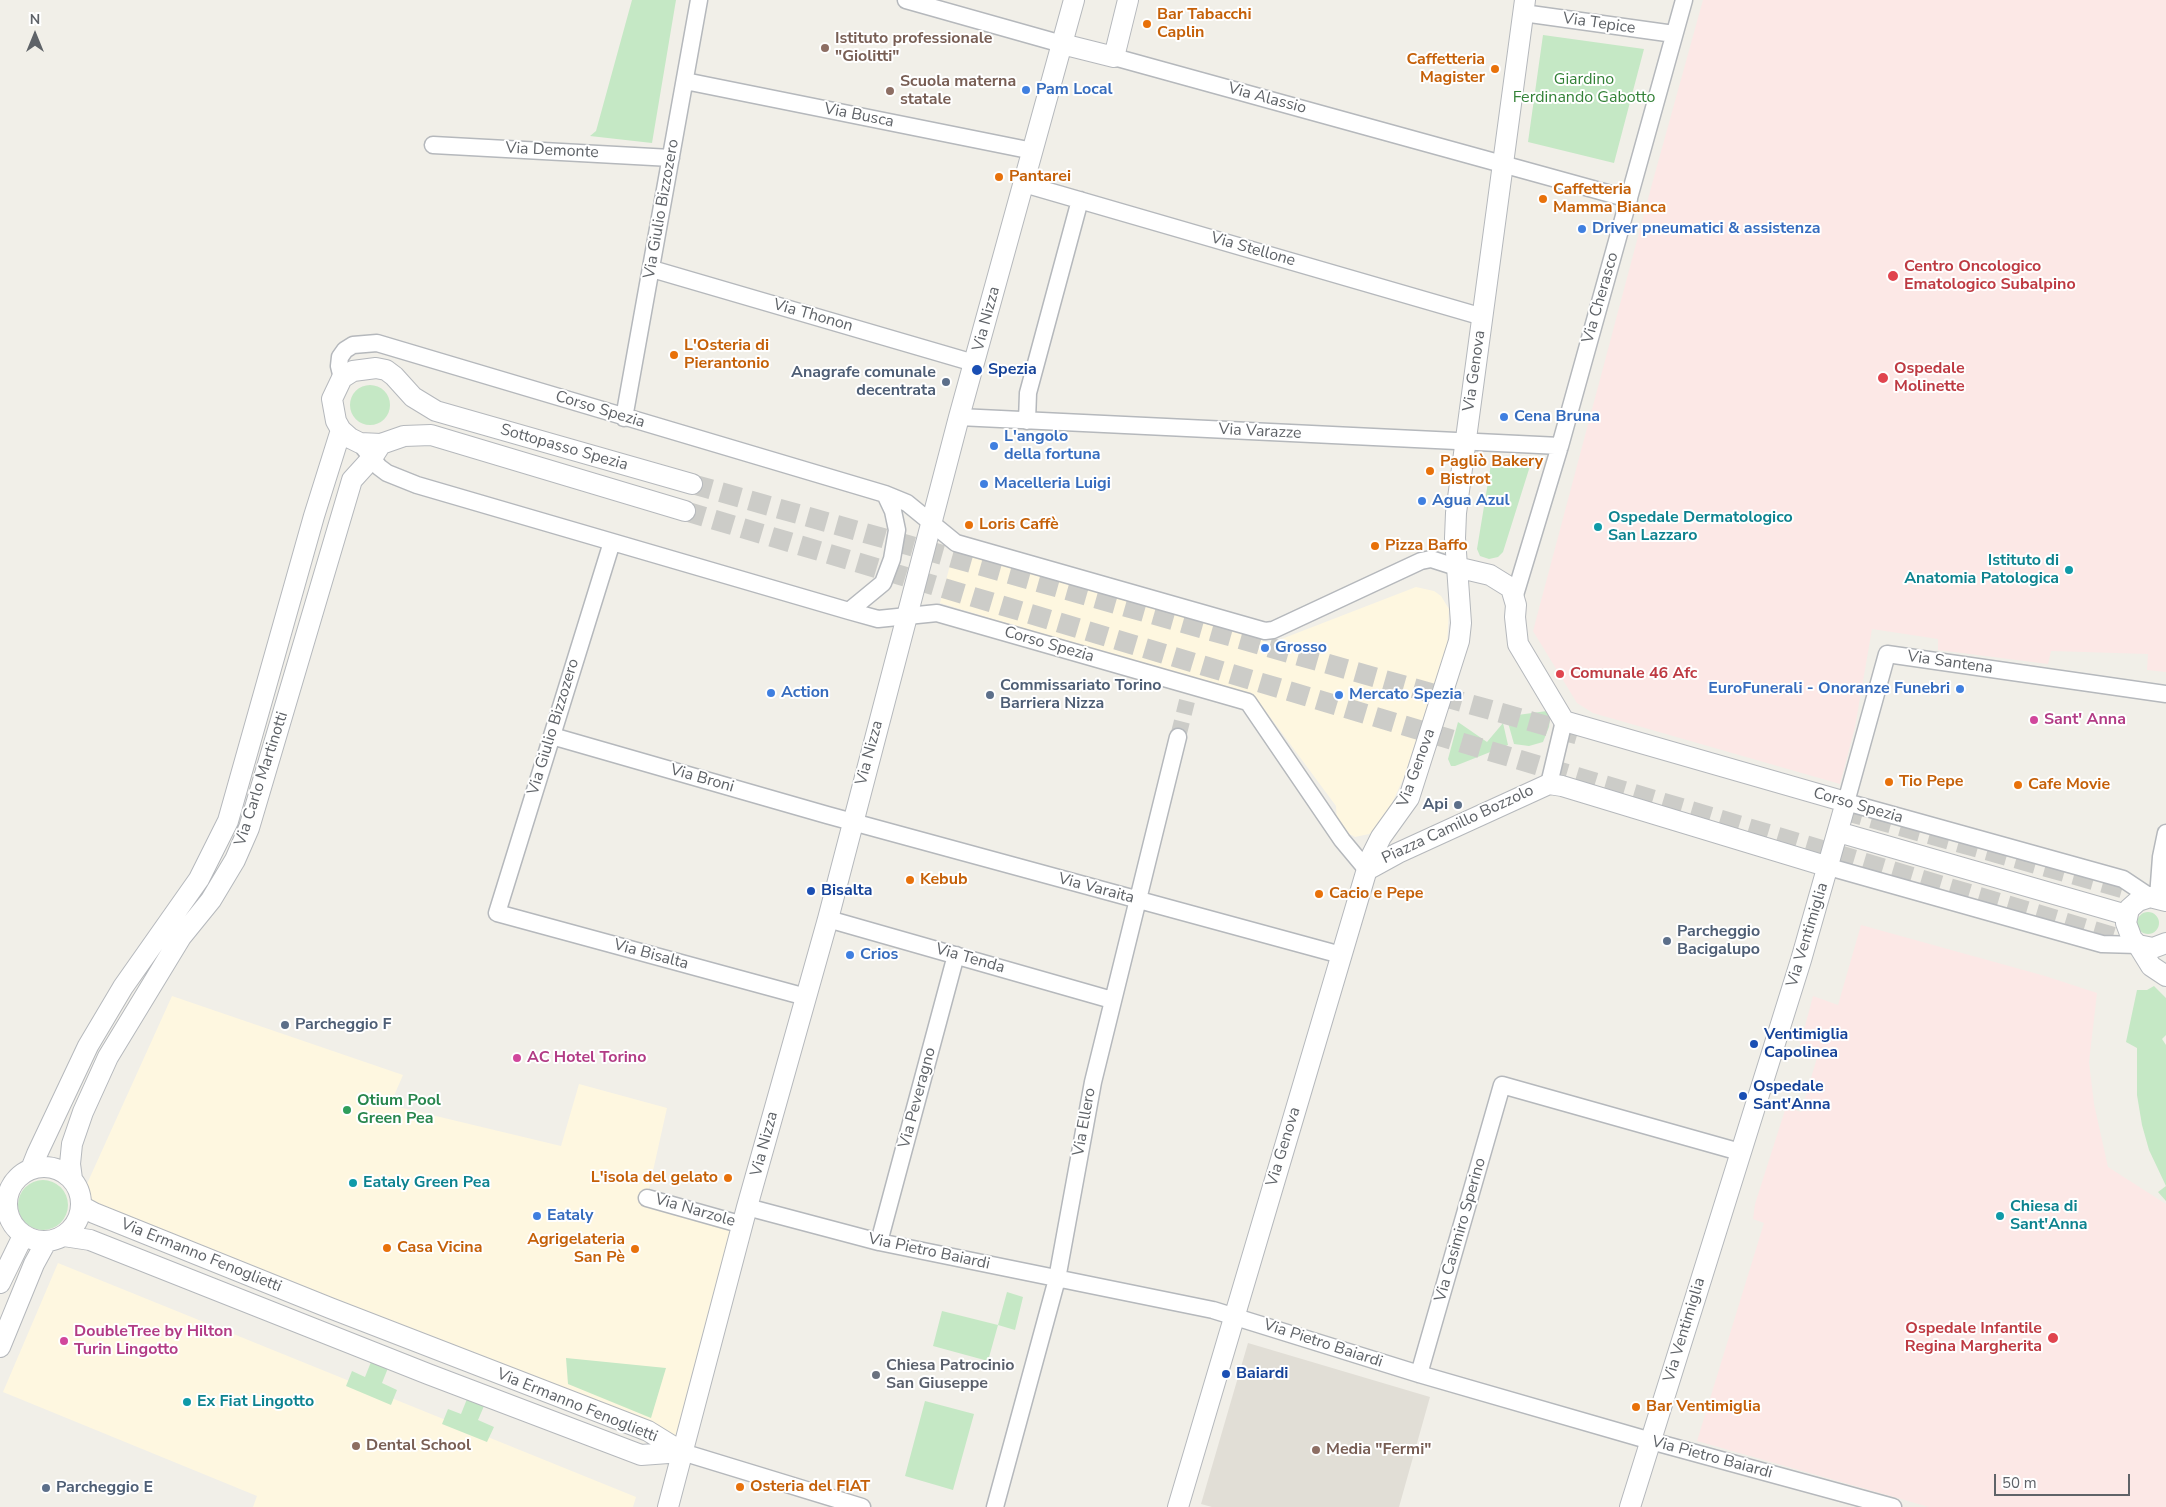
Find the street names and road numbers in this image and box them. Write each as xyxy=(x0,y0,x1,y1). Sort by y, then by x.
street label: Via Tepice xyxy=(1561,9,1637,39)
street label: Via Alassio xyxy=(1226,79,1308,119)
street label: Via Busca xyxy=(822,100,896,132)
street label: Via Giulio Bizzozero xyxy=(640,138,684,280)
street label: Via Demonte xyxy=(505,139,599,163)
street label: Via Stellone xyxy=(1209,229,1297,271)
street label: Via Cherasco xyxy=(1579,250,1623,346)
street label: Via Nizza xyxy=(969,285,1005,353)
street label: Via Thonon xyxy=(771,295,855,337)
street label: Via Genova xyxy=(1460,329,1490,413)
street label: Corso Spezia xyxy=(553,387,647,433)
street label: Via Varazze xyxy=(1218,420,1302,444)
street label: Sottopasso Spezia xyxy=(498,421,630,475)
street label: Corso Spezia xyxy=(1002,623,1096,667)
street label: Via Santena xyxy=(1906,647,1994,679)
street label: Via Giulio Bizzozero xyxy=(524,657,584,797)
street label: Via Carlo Martinotti xyxy=(231,709,293,849)
street label: Via Nizza xyxy=(852,719,888,787)
street label: Via Genova xyxy=(1394,726,1440,810)
street label: Via Broni xyxy=(668,761,736,797)
street label: Piazza Camillo Bozzolo xyxy=(1379,781,1537,869)
street label: Corso Spezia xyxy=(1811,784,1905,828)
street label: Via Varaita xyxy=(1056,870,1136,908)
street label: Via Ventimiglia xyxy=(1783,881,1833,989)
street label: Via Bisalta xyxy=(611,936,691,974)
street label: Via Tenda xyxy=(933,940,1007,978)
street label: Via Peveragno xyxy=(895,1045,941,1151)
street label: Via Ellero xyxy=(1070,1086,1100,1158)
street label: Via Genova xyxy=(1263,1105,1305,1189)
street label: Via Nizza xyxy=(747,1110,783,1178)
street label: Via Casimiro Sperino xyxy=(1431,1156,1491,1304)
street label: Via Narzole xyxy=(653,1190,737,1232)
street label: Via Ermanno Fenoglietti xyxy=(118,1215,284,1297)
street label: Via Pietro Baiardi xyxy=(866,1230,992,1274)
street label: Via Ventimiglia xyxy=(1660,1276,1710,1384)
street label: Via Pietro Baiardi xyxy=(1261,1316,1385,1372)
street label: Via Ermanno Fenoglietti xyxy=(494,1365,660,1447)
street label: Via Pietro Baiardi xyxy=(1650,1433,1774,1483)

